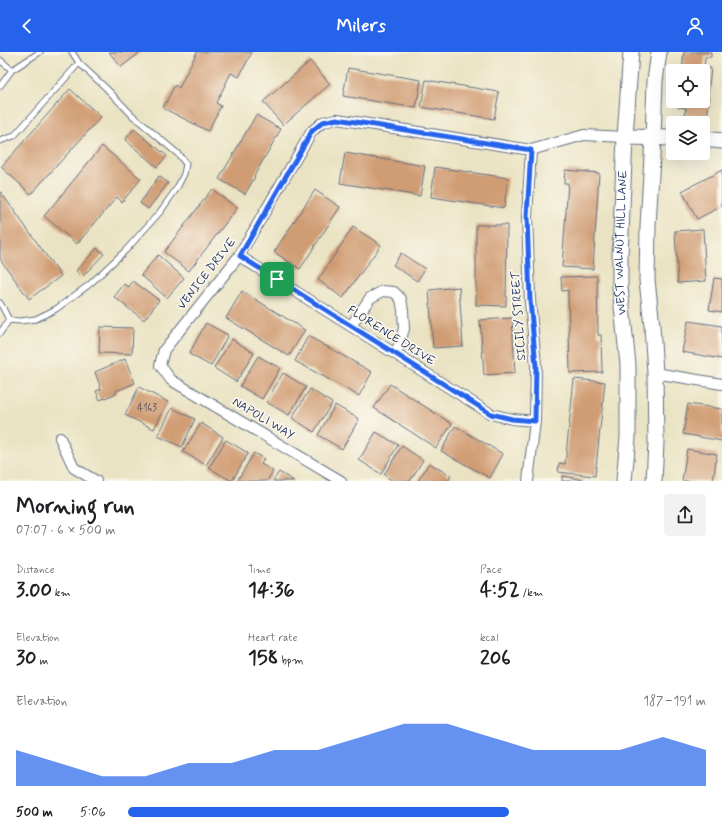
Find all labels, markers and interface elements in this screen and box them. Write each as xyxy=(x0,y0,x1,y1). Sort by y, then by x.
text: Milers xyxy=(336,14,386,38)
icon: back xyxy=(16,15,38,37)
icon: person xyxy=(684,15,706,37)
map controls xyxy=(666,64,710,160)
button: locate xyxy=(666,64,710,108)
button: layers xyxy=(666,116,710,160)
street label: WEST WALNUT HILL LANE xyxy=(612,170,632,315)
street label: VENICE DRIVE xyxy=(174,234,240,313)
pin xyxy=(260,262,294,296)
icon: arrive xyxy=(266,268,288,290)
street label: SICILY STREET xyxy=(508,270,530,361)
street label: FLORENCE DRIVE xyxy=(344,302,438,370)
street label: NAPOLI WAY xyxy=(229,394,297,444)
house number: 4163 xyxy=(137,402,157,415)
text: Morning run xyxy=(16,493,135,521)
button: share xyxy=(664,494,706,536)
text: 07:07 · 6 × 500 m xyxy=(16,522,116,539)
text: Distance xyxy=(16,563,55,577)
text: Time xyxy=(248,563,271,577)
text: Pace xyxy=(480,563,502,577)
text: 3.00 xyxy=(16,577,52,604)
text: 14:36 xyxy=(248,577,295,604)
text: 4:52 xyxy=(480,577,520,604)
text: km xyxy=(52,586,71,600)
text: /km xyxy=(520,586,543,600)
text: Elevation xyxy=(16,631,59,645)
text: Heart rate xyxy=(248,631,297,645)
text: kcal xyxy=(480,631,498,645)
text: 30 xyxy=(16,645,36,672)
text: 158 xyxy=(248,645,278,672)
text: 206 xyxy=(480,645,511,672)
text: m xyxy=(36,654,48,668)
text: bpm xyxy=(278,654,304,668)
text: Elevation xyxy=(16,693,67,710)
text: 187–191 m xyxy=(643,693,706,710)
text: 500 m xyxy=(16,804,53,821)
text: 5:06 xyxy=(80,804,106,821)

